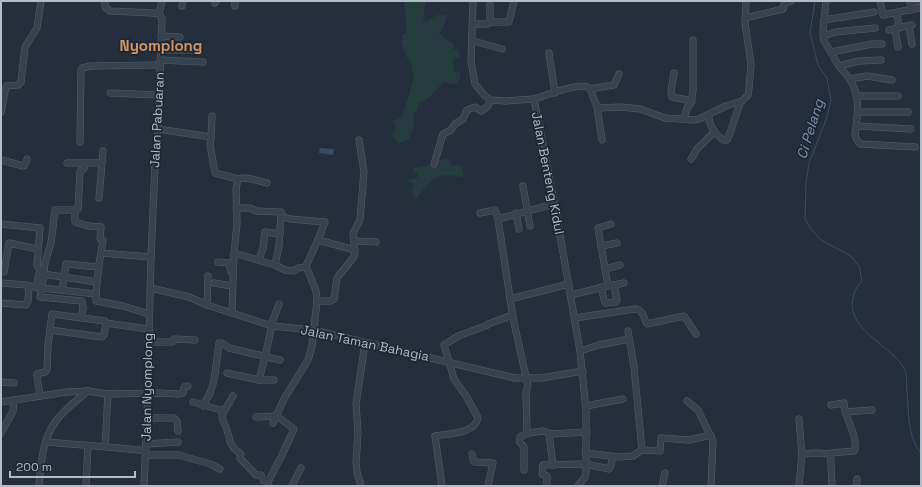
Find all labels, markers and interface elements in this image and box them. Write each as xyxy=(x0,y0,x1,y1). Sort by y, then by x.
district label: Nyomplong xyxy=(120,36,202,55)
street label: Jalan Pabuaran xyxy=(146,72,168,168)
water label: Ci Pelang xyxy=(792,96,828,161)
street label: Jalan Benteng Kidul xyxy=(528,110,568,236)
street label: Jalan Taman Bahagia xyxy=(299,321,431,365)
street label: Jalan Nyomplong xyxy=(138,333,156,441)
scale bar xyxy=(10,453,135,479)
text: 200 m xyxy=(16,459,52,475)

